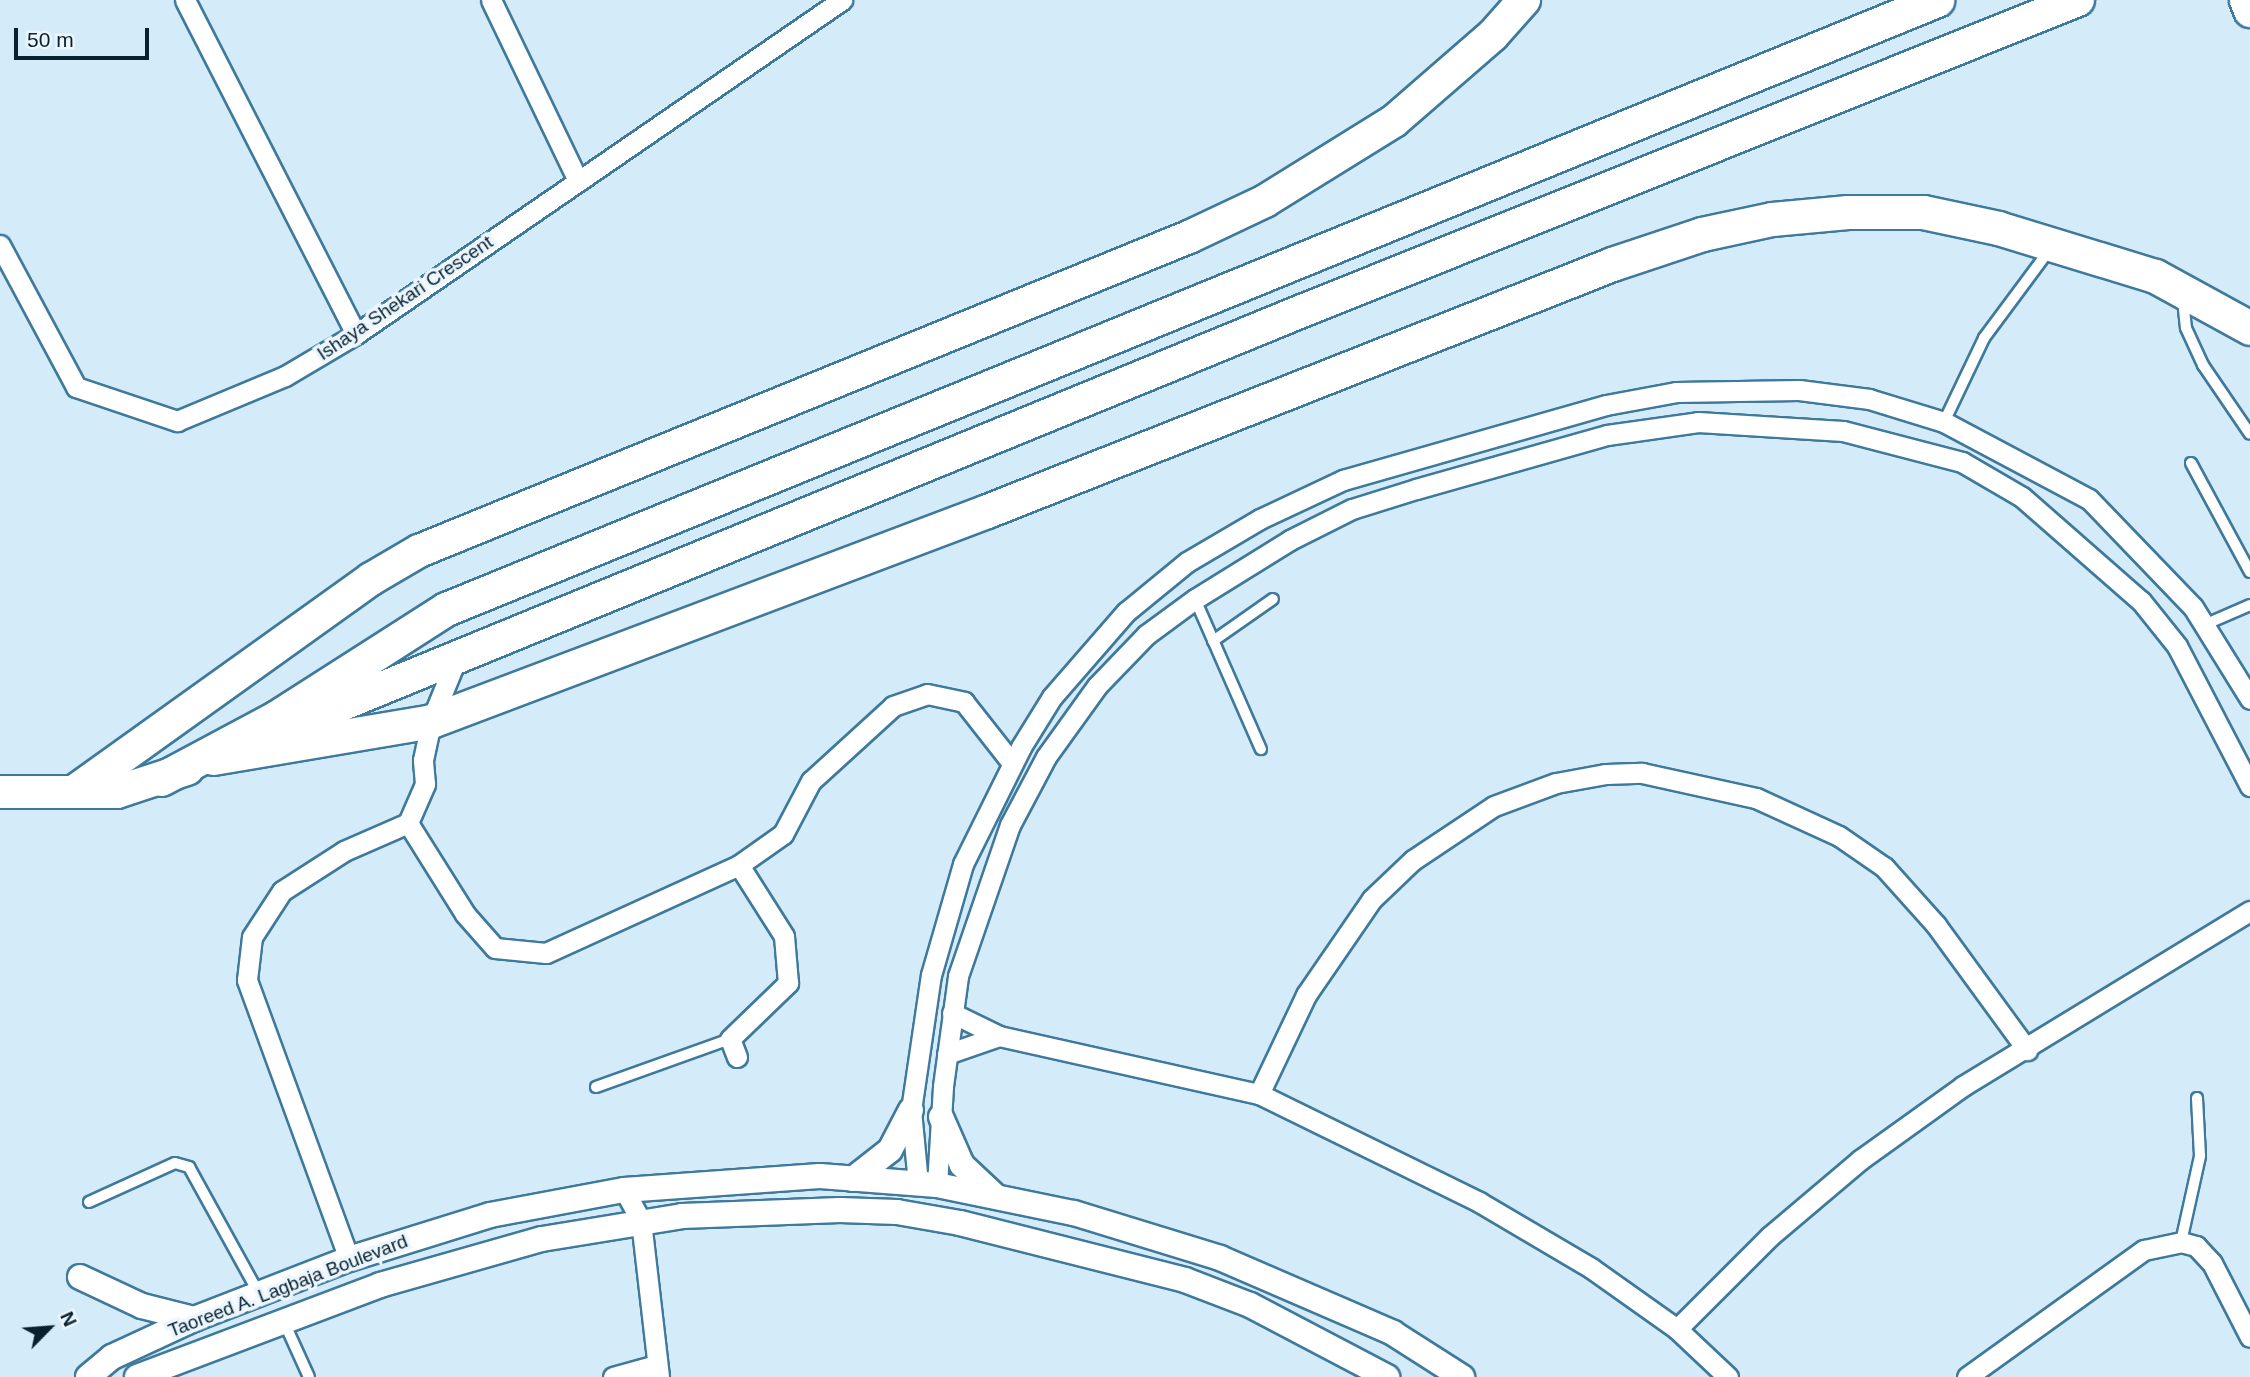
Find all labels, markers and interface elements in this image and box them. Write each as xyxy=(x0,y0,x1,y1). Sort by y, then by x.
scale bar xyxy=(18,14,152,58)
text: 50 m xyxy=(27,28,74,51)
street label: Ishaya Shekari Crescent xyxy=(313,231,497,365)
street label: Taoreed A. Lagbaja Boulevard xyxy=(165,1230,411,1342)
north arrow xyxy=(14,1293,84,1363)
text: N xyxy=(56,1308,81,1330)

